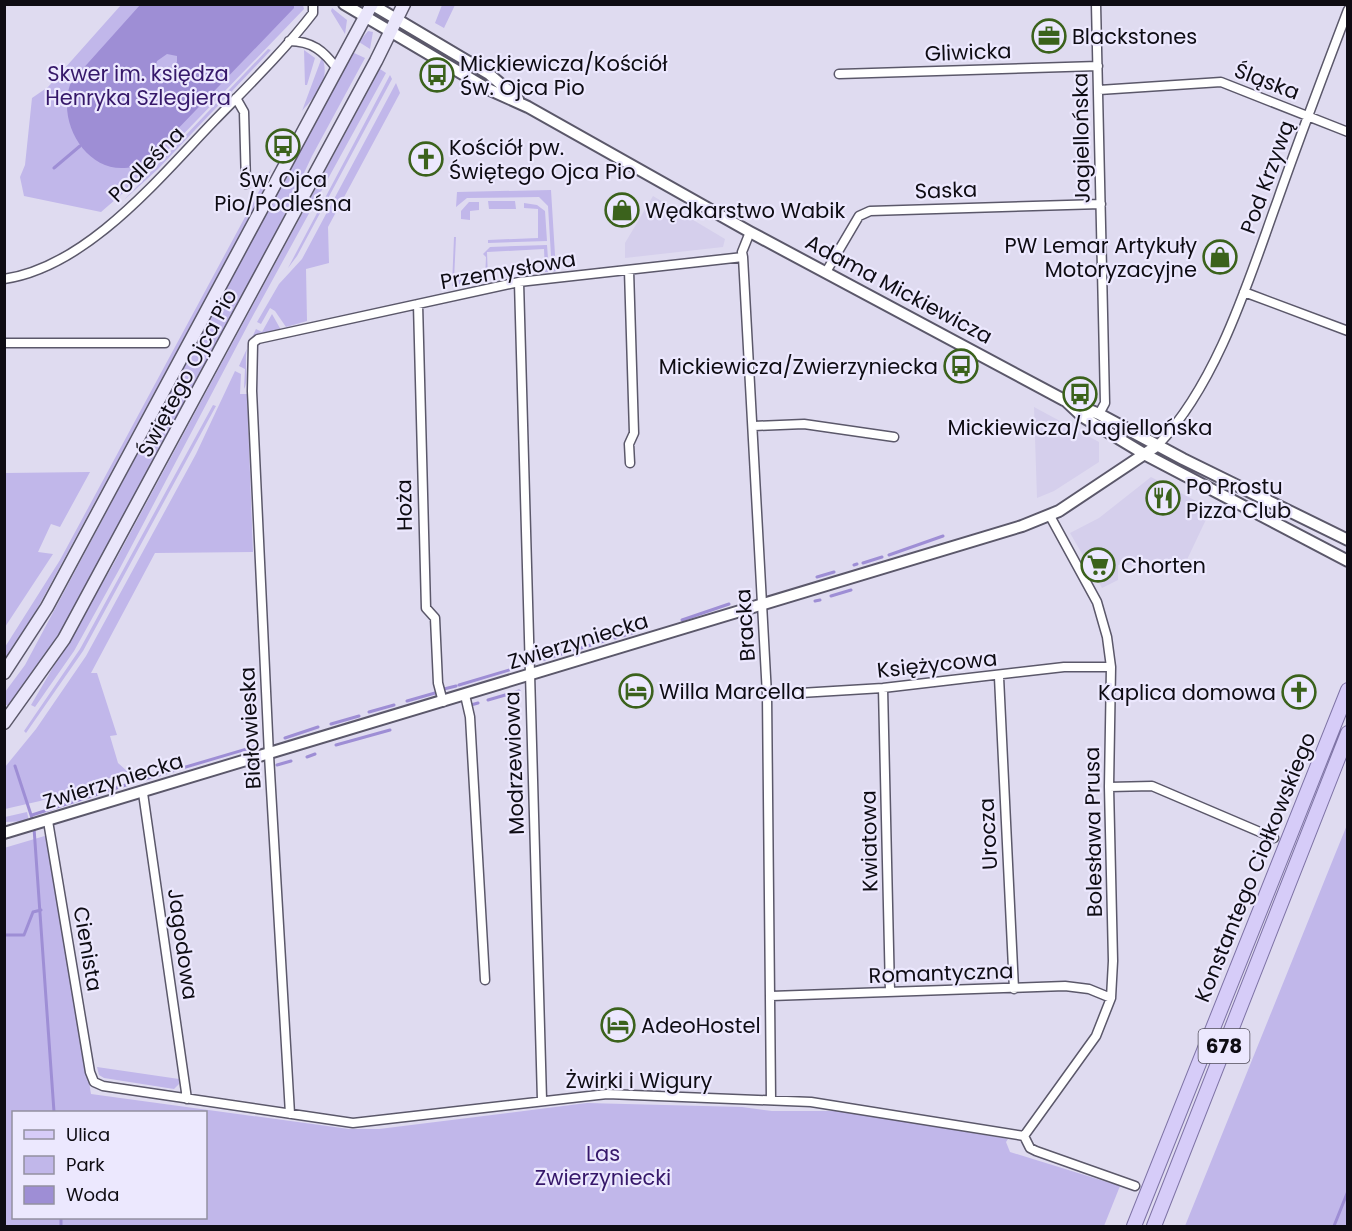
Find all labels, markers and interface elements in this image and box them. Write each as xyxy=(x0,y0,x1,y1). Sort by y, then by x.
office icon: Blackstones xyxy=(1031,18,1067,54)
place label: Blackstones xyxy=(1072,22,1197,51)
street label: Gliwicka xyxy=(924,36,1012,68)
place label: Mickiewicza/Kościół Św. Ojca Pio xyxy=(460,49,668,102)
street label: Śląska xyxy=(1230,55,1304,107)
bus stop icon: Mickiewicza/Kościół Św. Ojca Pio xyxy=(419,57,455,93)
park label: Skwer im. księdza Henryka Szlegiera xyxy=(45,59,231,112)
street label: Jagiellońska xyxy=(1065,72,1097,204)
street label: Pod Krzywą xyxy=(1233,116,1301,238)
street label: Podleśna xyxy=(102,120,190,208)
bus stop icon: Św. Ojca Pio/Podleśna xyxy=(265,128,301,164)
place label: Kościół pw. Świętego Ojca Pio xyxy=(449,133,636,186)
church icon: Kościół pw. Świętego Ojca Pio xyxy=(408,141,444,177)
place label: Św. Ojca Pio/Podleśna xyxy=(214,165,352,218)
street label: Saska xyxy=(914,174,978,206)
shop icon: Wędkarstwo Wabik xyxy=(604,192,640,228)
place label: Wędkarstwo Wabik xyxy=(645,196,845,225)
street label: Adama Mickiewicza xyxy=(800,227,998,351)
place label: PW Lemar Artykuły Motoryzacyjne xyxy=(1005,231,1197,284)
shop icon: PW Lemar Artykuły Motoryzacyjne xyxy=(1202,239,1238,275)
street label: Przemysłowa xyxy=(438,244,578,296)
street label: Świętego Ojca Pio xyxy=(130,284,244,462)
bus stop icon: Mickiewicza/Zwierzyniecka xyxy=(943,348,979,384)
place label: Mickiewicza/Zwierzyniecka xyxy=(659,352,938,381)
bus stop icon: Mickiewicza/Jagiellońska xyxy=(1062,376,1098,412)
place label: Mickiewicza/Jagiellońska xyxy=(948,413,1212,442)
place label: Po Prostu Pizza Club xyxy=(1186,472,1291,525)
street label: Hoża xyxy=(389,479,419,531)
restaurant icon: Po Prostu Pizza Club xyxy=(1145,480,1181,516)
supermarket icon: Chorten xyxy=(1080,547,1116,583)
place label: Chorten xyxy=(1121,551,1206,580)
street label: Bracka xyxy=(728,588,762,662)
street label: Zwierzyniecka xyxy=(504,606,652,676)
street label: Księżycowa xyxy=(875,643,999,685)
street label: Białowieska xyxy=(232,666,268,790)
hotel icon: Willa Marcella xyxy=(618,673,654,709)
church icon: Kaplica domowa xyxy=(1281,674,1317,710)
place label: Willa Marcella xyxy=(659,677,805,706)
place label: Kaplica domowa xyxy=(1098,678,1276,707)
street label: Modrzewiowa xyxy=(497,691,531,835)
street label: Konstantego Ciołkowskiego xyxy=(1187,728,1323,1006)
street label: Zwierzyniecka xyxy=(39,746,187,816)
street label: Bolesława Prusa xyxy=(1077,746,1109,918)
street label: Kwiatowa xyxy=(854,790,884,892)
street label: Urocza xyxy=(972,797,1004,871)
street label: Jagodowa xyxy=(161,887,205,1001)
street label: Cienista xyxy=(66,904,110,994)
street label: Romantyczna xyxy=(868,956,1014,990)
hotel icon: AdeoHostel xyxy=(600,1007,636,1043)
place label: AdeoHostel xyxy=(641,1011,761,1040)
road number: 678 xyxy=(1198,1029,1250,1063)
street label: Żwirki i Wigury xyxy=(566,1066,713,1095)
legend xyxy=(12,1111,207,1219)
text: Ulica xyxy=(66,1122,110,1147)
park label: Las Zwierzyniecki xyxy=(535,1139,671,1192)
text: Park xyxy=(66,1152,105,1177)
text: Woda xyxy=(66,1182,119,1207)

